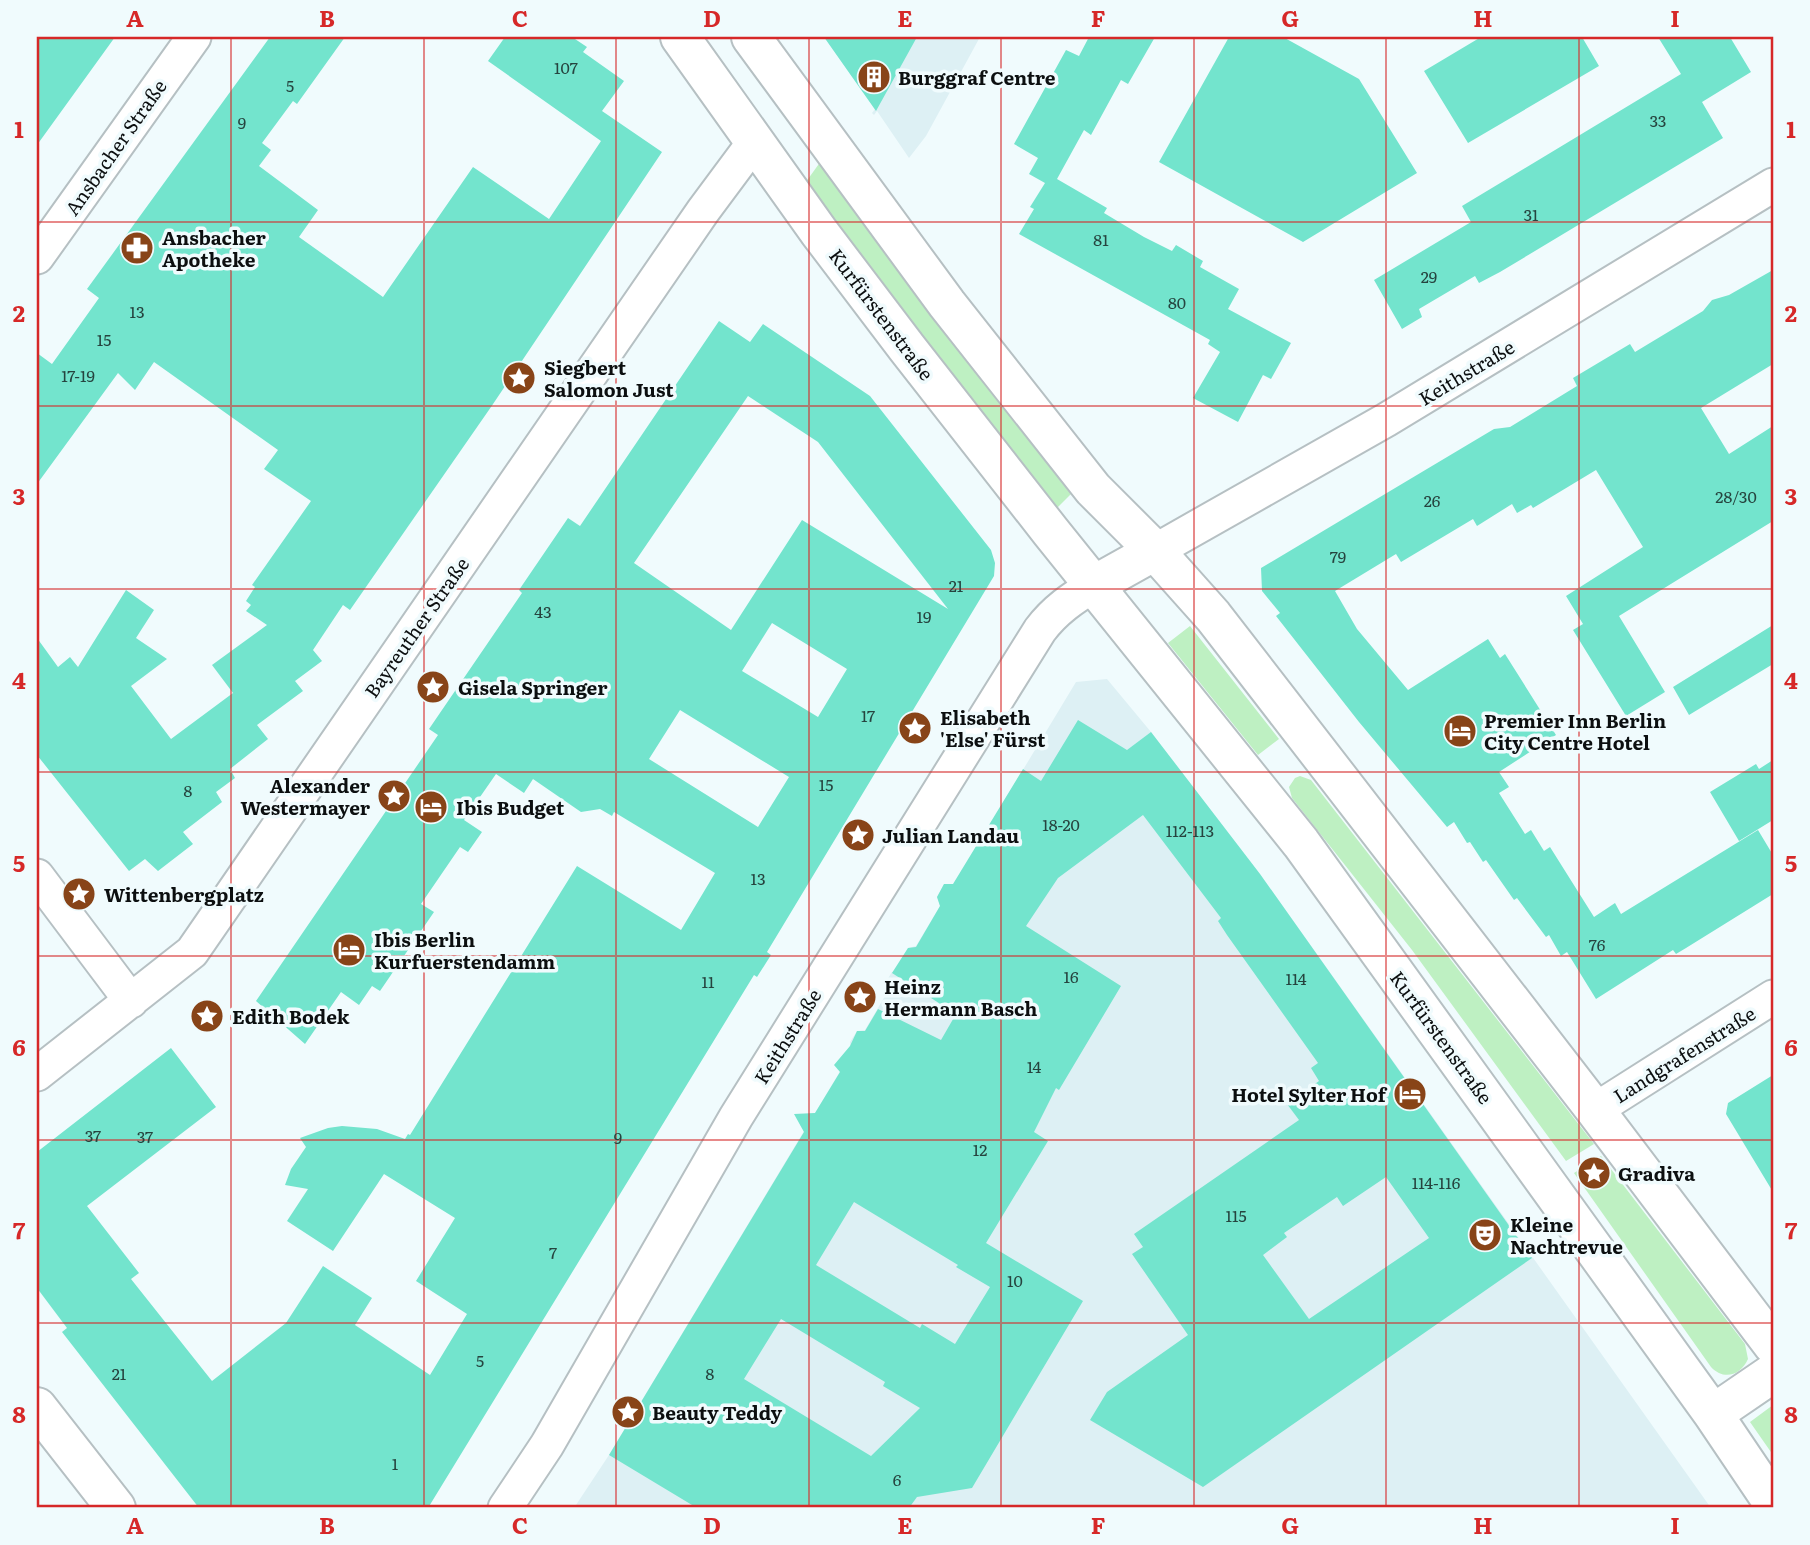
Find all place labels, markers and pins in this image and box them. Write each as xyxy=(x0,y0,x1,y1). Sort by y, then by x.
building icon: Burggraf Centre xyxy=(855,58,893,96)
place label: Burggraf Centre xyxy=(898,63,1056,91)
place label: Ansbacher Apotheke xyxy=(162,223,266,273)
pharmacy icon: Ansbacher Apotheke xyxy=(118,229,156,267)
place label: Siegbert Salomon Just xyxy=(544,353,674,403)
place icon: Siegbert Salomon Just xyxy=(500,359,538,397)
place icon: Gisela Springer xyxy=(414,668,452,706)
place label: Gisela Springer xyxy=(458,673,608,701)
place label: Elisabeth 'Else' Fürst xyxy=(940,703,1046,753)
place label: Premier Inn Berlin City Centre Hotel xyxy=(1484,706,1666,756)
place icon: Elisabeth 'Else' Fürst xyxy=(896,709,934,747)
hotel icon: Premier Inn Berlin City Centre Hotel xyxy=(1441,712,1479,750)
place label: Alexander Westermayer xyxy=(241,771,371,821)
place icon: Alexander Westermayer xyxy=(375,777,413,815)
hotel icon: Ibis Budget xyxy=(412,788,450,826)
place label: Ibis Budget xyxy=(456,793,565,821)
place icon: Julian Landau xyxy=(839,816,877,854)
place label: Julian Landau xyxy=(882,821,1019,849)
place icon: Wittenbergplatz xyxy=(60,875,98,913)
place label: Wittenbergplatz xyxy=(104,880,264,908)
place label: Ibis Berlin Kurfuerstendamm xyxy=(374,925,555,975)
hotel icon: Ibis Berlin Kurfuerstendamm xyxy=(330,931,368,969)
place label: Heinz Hermann Basch xyxy=(884,972,1037,1022)
place icon: Heinz Hermann Basch xyxy=(841,978,879,1016)
place icon: Edith Bodek xyxy=(188,997,226,1035)
place label: Edith Bodek xyxy=(232,1002,350,1030)
hotel icon: Hotel Sylter Hof xyxy=(1391,1075,1429,1113)
place label: Hotel Sylter Hof xyxy=(1231,1080,1388,1108)
place icon: Gradiva xyxy=(1575,1154,1613,1192)
place label: Gradiva xyxy=(1618,1159,1695,1187)
place label: Kleine Nachtrevue xyxy=(1510,1210,1623,1260)
theatre icon: Kleine Nachtrevue xyxy=(1466,1216,1504,1254)
place icon: Beauty Teddy xyxy=(609,1393,647,1431)
place label: Beauty Teddy xyxy=(652,1398,783,1426)

